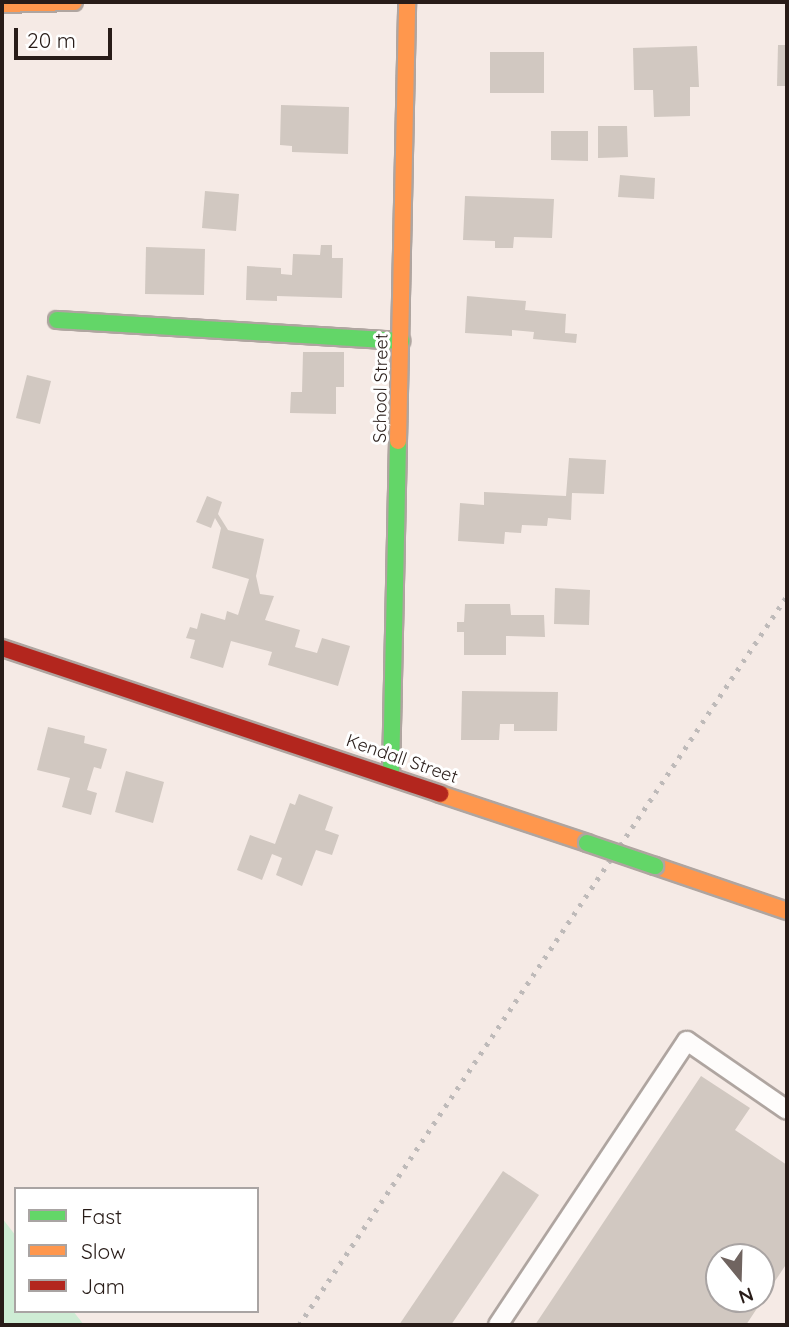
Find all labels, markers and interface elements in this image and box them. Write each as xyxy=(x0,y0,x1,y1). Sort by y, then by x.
scale bar xyxy=(18,14,116,58)
text: 20 m xyxy=(27,27,76,53)
street label: School Street xyxy=(369,333,393,443)
street label: Kendall Street xyxy=(343,730,461,788)
legend xyxy=(14,1187,259,1313)
text: Fast xyxy=(81,1203,122,1229)
text: Slow xyxy=(81,1238,126,1264)
north arrow xyxy=(705,1243,775,1313)
text: Jam xyxy=(81,1273,125,1299)
text: N xyxy=(736,1282,757,1310)

